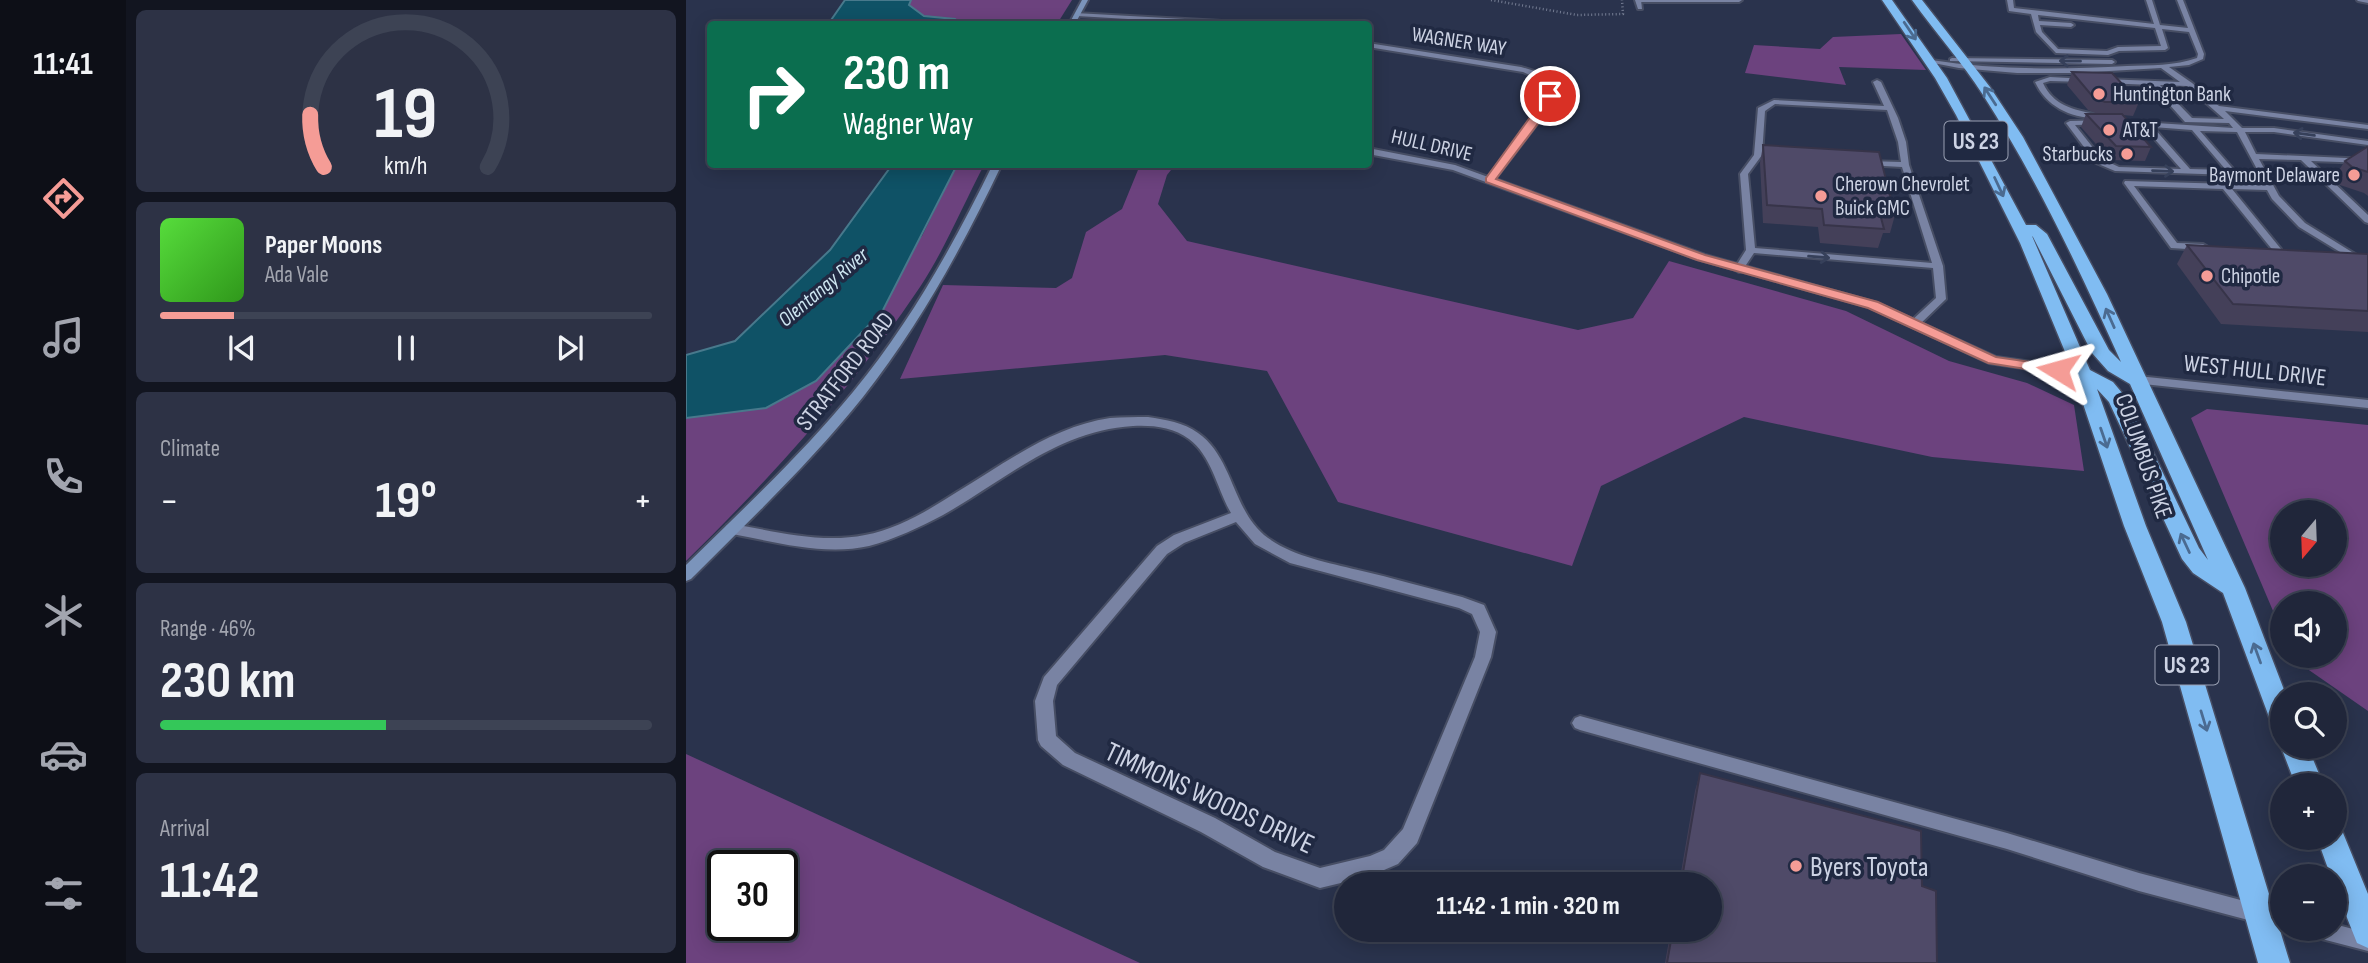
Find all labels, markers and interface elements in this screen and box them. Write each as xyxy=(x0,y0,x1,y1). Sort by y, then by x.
one-way arrow xyxy=(1903,21,1917,40)
street label: WAGNER WAY xyxy=(1410,22,1508,61)
text: 11:41 xyxy=(33,45,93,84)
text: 230 m xyxy=(843,45,950,104)
icon: right xyxy=(728,49,819,140)
one-way arrow xyxy=(2058,54,2081,68)
pin xyxy=(1520,66,1580,126)
text: 19 xyxy=(374,71,438,159)
icon: arrive xyxy=(1531,77,1569,115)
place label: Huntington Bank xyxy=(2113,82,2231,107)
marker: Huntington Bank xyxy=(2091,86,2107,102)
one-way arrow xyxy=(1983,87,1997,107)
text: Wagner Way xyxy=(843,105,973,144)
place label: AT&T xyxy=(2122,118,2158,143)
road number: US 23 xyxy=(1944,122,2008,160)
marker: AT&T xyxy=(2101,122,2117,138)
street label: HULL DRIVE xyxy=(1389,124,1475,167)
one-way arrow xyxy=(2293,127,2316,140)
place label: Starbucks xyxy=(2042,142,2113,167)
marker: Starbucks xyxy=(2119,146,2135,162)
text: km/h xyxy=(384,151,428,182)
place label: Baymont Delaware xyxy=(2209,163,2340,188)
one-way arrow xyxy=(2151,164,2174,177)
marker: Baymont Delaware xyxy=(2346,167,2362,183)
place label: Cherown Chevrolet Buick GMC xyxy=(1835,172,1970,221)
icon: directions xyxy=(39,174,88,223)
one-way arrow xyxy=(1993,176,2006,197)
marker: Cherown Chevrolet Buick GMC xyxy=(1813,188,1829,204)
text: Paper Moons xyxy=(265,230,382,261)
water label: Olentangy River xyxy=(773,242,874,332)
one-way arrow xyxy=(1807,251,1830,264)
text: Ada Vale xyxy=(265,261,329,289)
place label: Chipotle xyxy=(2221,264,2280,289)
marker: Chipotle xyxy=(2199,268,2215,284)
street label: STRATFORD ROAD xyxy=(790,306,901,436)
one-way arrow xyxy=(2103,308,2116,329)
icon: music xyxy=(39,313,88,362)
icon: previous xyxy=(223,329,261,367)
icon: pause xyxy=(387,329,425,367)
icon: next xyxy=(551,329,589,367)
position arrow xyxy=(2021,333,2095,407)
street label: WEST HULL DRIVE xyxy=(2182,349,2328,392)
street label: COLUMBUS PIKE xyxy=(2109,390,2178,522)
one-way arrow xyxy=(2098,426,2111,448)
text: Climate xyxy=(160,435,220,463)
icon: phone xyxy=(39,452,88,501)
text: 19° xyxy=(375,470,437,533)
text: − xyxy=(160,479,179,524)
text: + xyxy=(633,479,652,524)
north arrow xyxy=(2270,500,2347,578)
map controls xyxy=(2270,500,2347,941)
one-way arrow xyxy=(2178,532,2191,553)
icon: climate xyxy=(39,591,88,640)
button: sound xyxy=(2270,591,2347,668)
text: Range · 46% xyxy=(160,615,256,643)
one-way arrow xyxy=(2250,643,2262,665)
road number: US 23 xyxy=(2156,646,2218,684)
text: 230 km xyxy=(160,650,295,713)
button: search xyxy=(2270,682,2347,759)
one-way arrow xyxy=(2198,710,2211,732)
icon: car xyxy=(39,730,88,779)
street label: TIMMONS WOODS DRIVE xyxy=(1100,735,1319,861)
button: + xyxy=(2270,773,2347,850)
text: Arrival xyxy=(160,815,209,843)
text: 11:42 xyxy=(160,850,259,913)
speed limit sign: 30 xyxy=(707,850,798,941)
place label: Byers Toyota xyxy=(1810,851,1929,884)
marker: Byers Toyota xyxy=(1788,858,1804,874)
button: − xyxy=(2270,864,2347,941)
icon: filters xyxy=(39,869,88,918)
text: 11:42 · 1 min · 320 m xyxy=(1436,891,1620,922)

